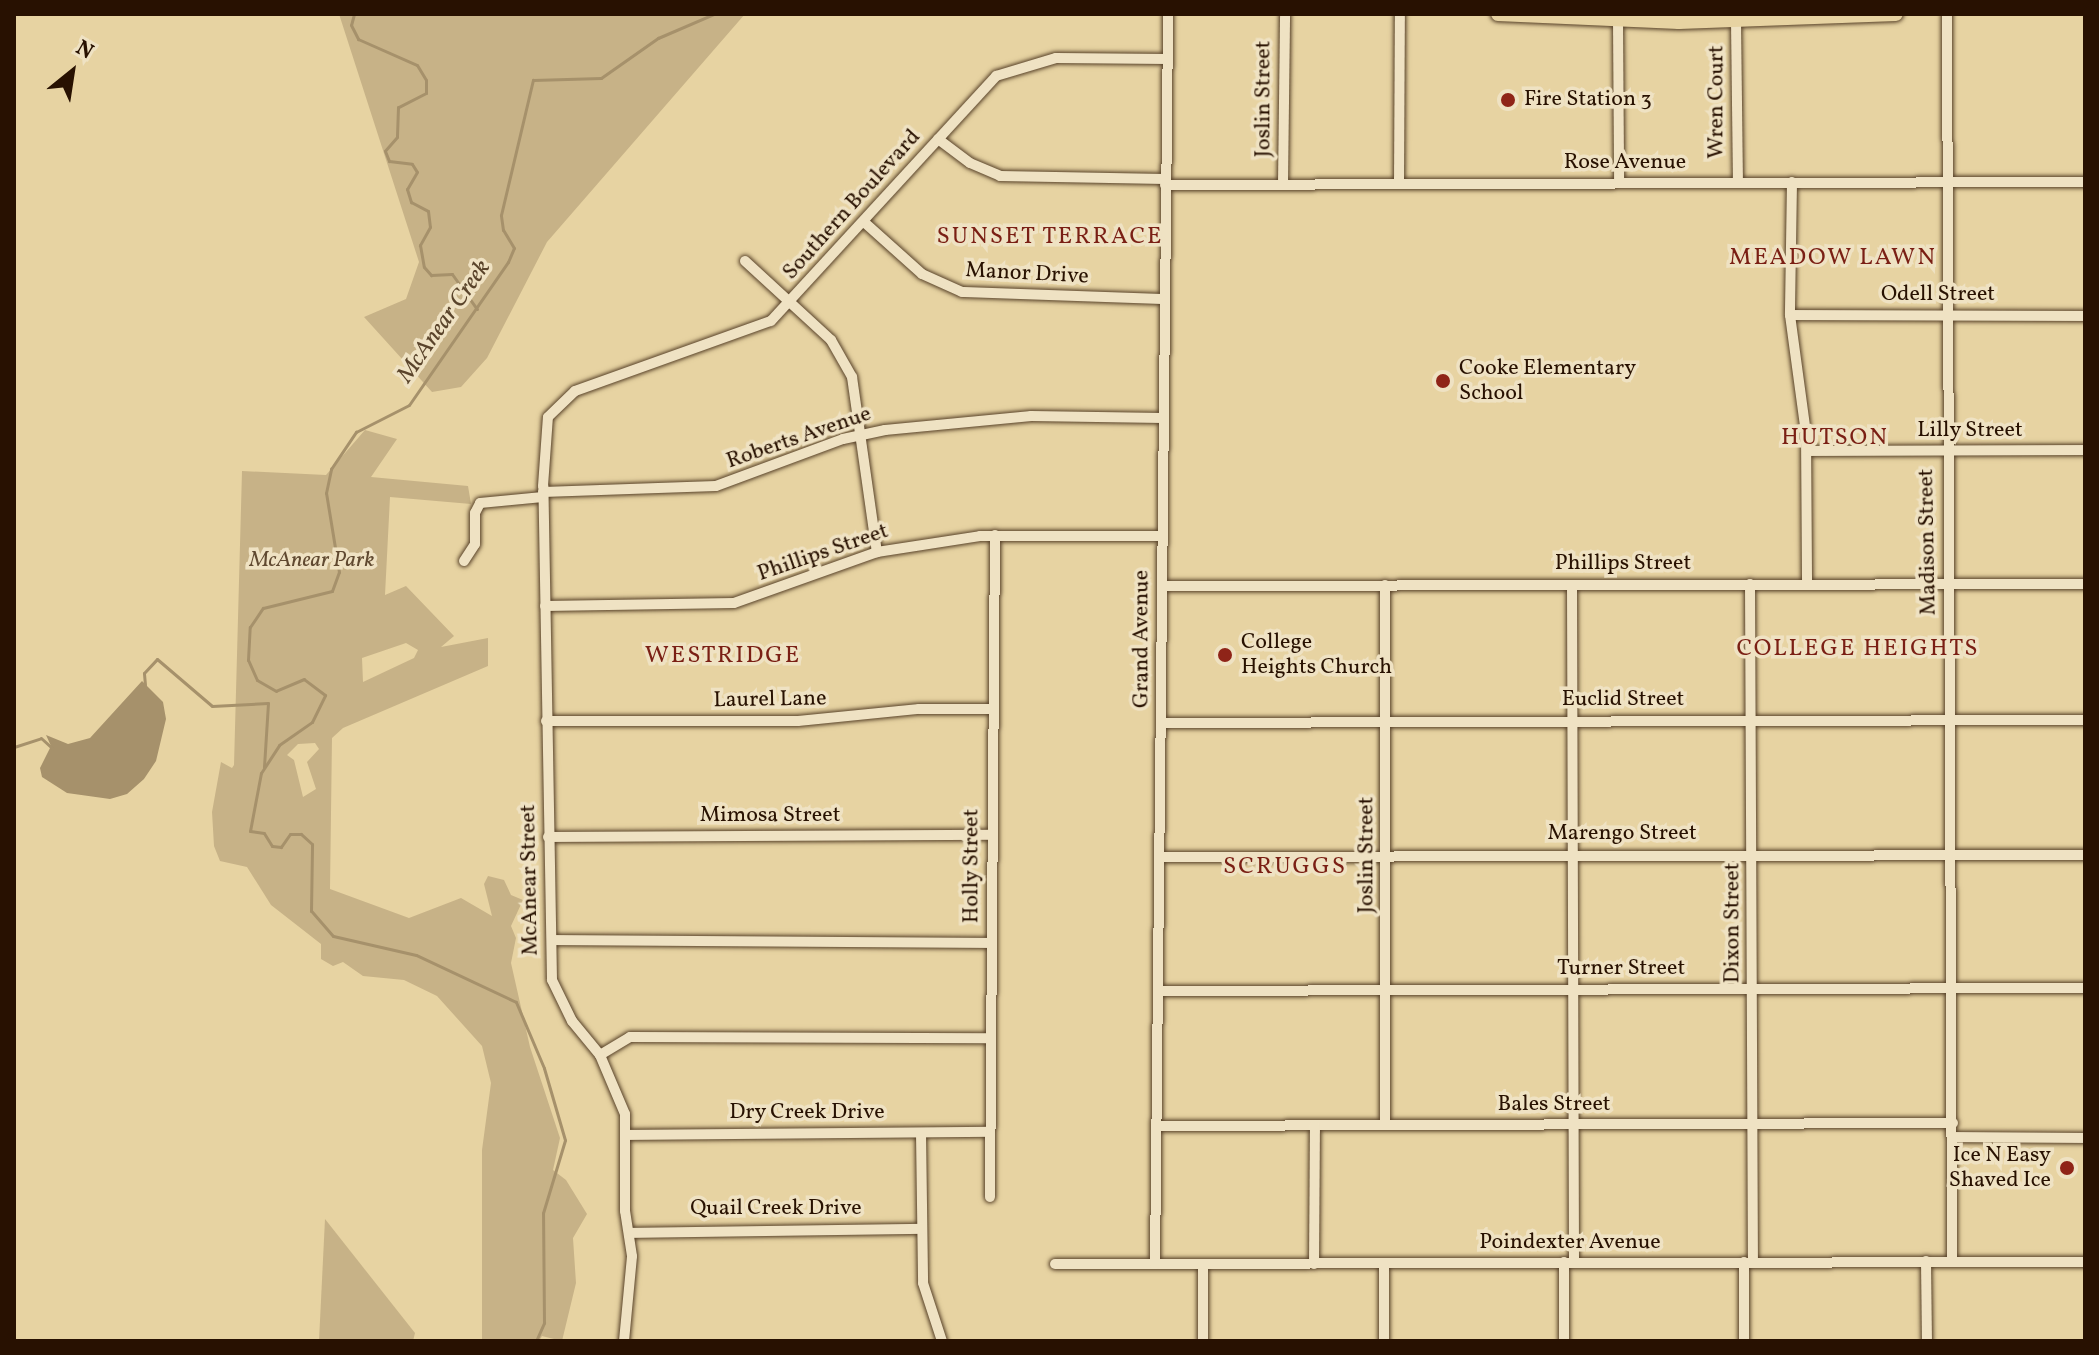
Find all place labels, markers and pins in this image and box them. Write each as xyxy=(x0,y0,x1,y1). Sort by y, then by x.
place label: Fire Station 3 xyxy=(1524,87,1652,113)
marker: Fire Station 3 xyxy=(1499,91,1517,109)
place label: Cooke Elementary School xyxy=(1459,355,1636,406)
marker: Cooke Elementary School xyxy=(1434,372,1452,390)
place label: College Heights Church xyxy=(1241,629,1392,680)
marker: College Heights Church xyxy=(1216,646,1234,664)
place label: Ice N Easy Shaved Ice xyxy=(1949,1142,2051,1194)
marker: Ice N Easy Shaved Ice xyxy=(2058,1159,2076,1177)

